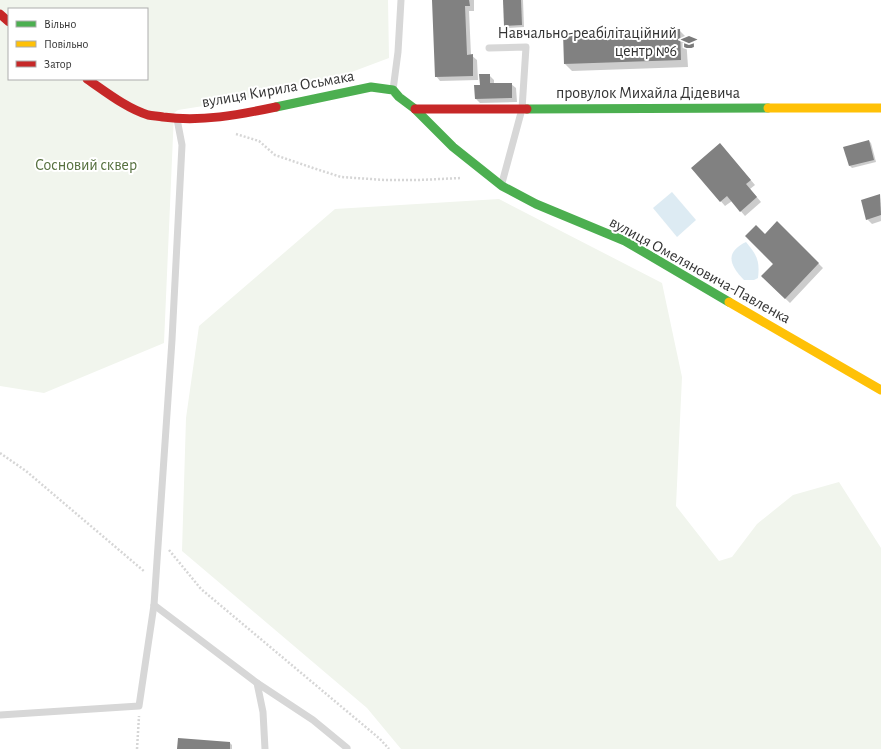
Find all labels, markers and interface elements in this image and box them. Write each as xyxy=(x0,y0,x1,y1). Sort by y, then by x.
legend xyxy=(8,8,148,80)
text: Вільно xyxy=(44,18,76,30)
place label: Навчально-реабілітаційний центр №6 xyxy=(498,25,677,59)
school or university icon: Навчально-реабілітаційний центр №6 xyxy=(680,33,698,51)
text: Повільно xyxy=(44,38,89,50)
text: Затор xyxy=(44,58,72,70)
street label: вулиця Кирила Осьмака xyxy=(200,68,356,111)
street label: провулок Михайла Дідевича xyxy=(556,85,740,102)
park label: Сосновий сквер xyxy=(35,157,137,173)
street label: вулиця Омеляновича-Павленка xyxy=(606,214,793,327)

